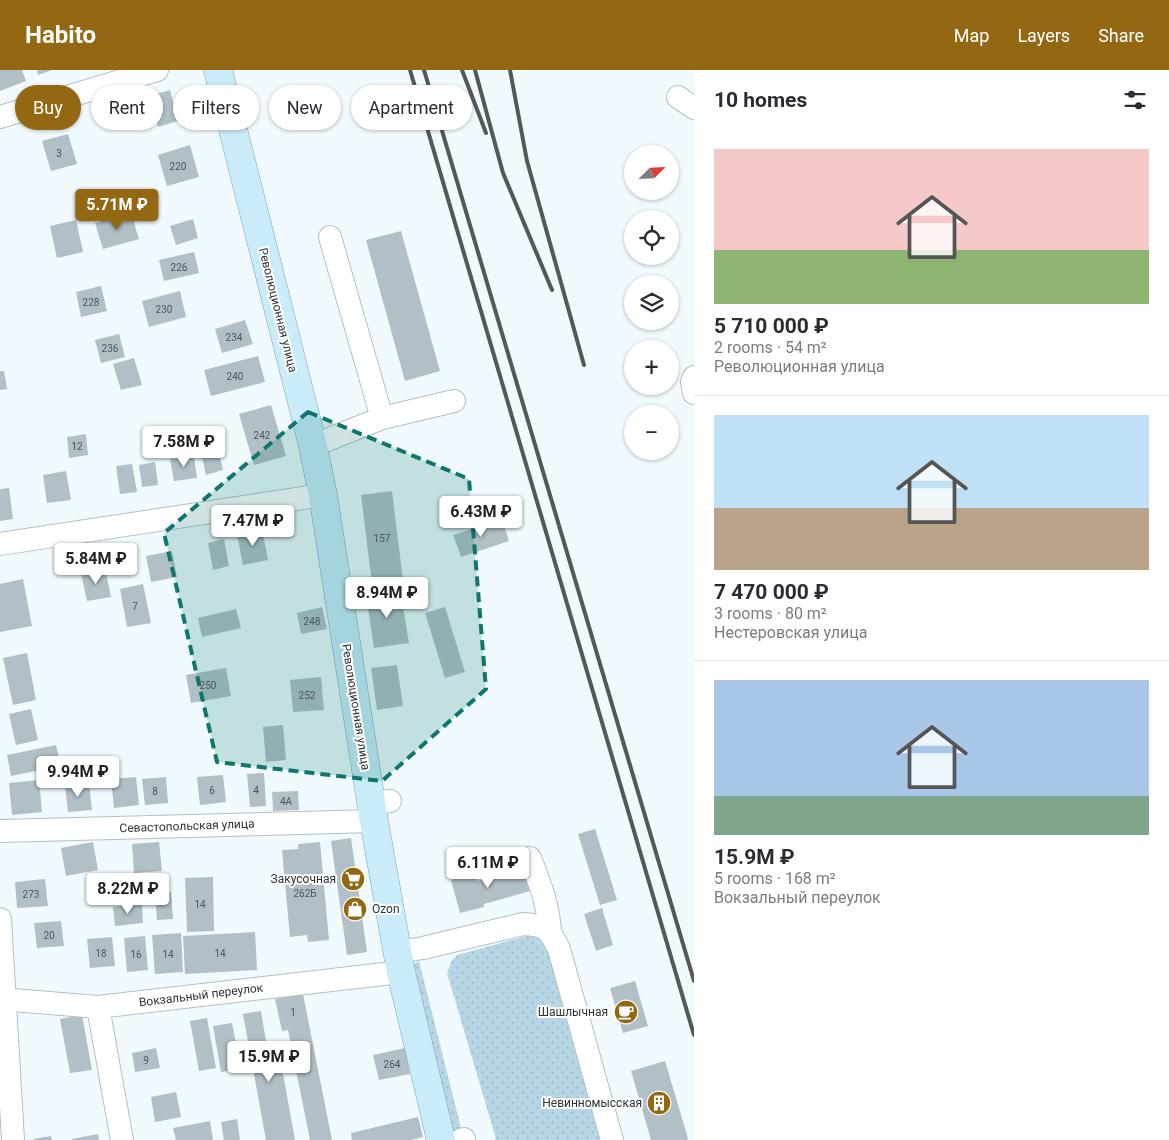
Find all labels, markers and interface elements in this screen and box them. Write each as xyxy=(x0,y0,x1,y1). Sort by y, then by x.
text: Habito xyxy=(25,21,96,49)
text: Map xyxy=(954,25,989,46)
text: Layers xyxy=(1017,25,1070,46)
text: Share xyxy=(1098,25,1144,46)
chip: Buy xyxy=(15,85,81,130)
chip: Rent xyxy=(91,85,163,130)
chip: Filters xyxy=(173,85,259,130)
chip: New xyxy=(269,85,341,130)
chip: Apartment xyxy=(351,85,472,130)
icon: filters xyxy=(1121,86,1149,114)
text: 10 homes xyxy=(714,88,807,112)
north arrow xyxy=(624,145,679,200)
map controls xyxy=(624,145,679,460)
house number: 3 xyxy=(56,148,62,159)
house number: 220 xyxy=(170,161,187,172)
icon: home xyxy=(887,182,977,272)
pin: 5.71M ₽ xyxy=(71,189,163,231)
text: 5.71M ₽ xyxy=(86,195,148,214)
button: locate xyxy=(624,210,679,265)
street label: Революционная улица xyxy=(256,246,300,374)
house number: 226 xyxy=(171,262,188,273)
button: layers xyxy=(624,275,679,330)
house number: 228 xyxy=(83,297,100,308)
house number: 230 xyxy=(156,304,173,315)
text: 5 710 000 ₽ xyxy=(714,314,829,338)
house number: 234 xyxy=(226,332,243,343)
text: 2 rooms · 54 m² xyxy=(714,338,827,357)
button: + xyxy=(624,340,679,395)
house number: 236 xyxy=(102,343,119,354)
text: Революционная улица xyxy=(714,357,885,376)
house number: 240 xyxy=(227,371,244,382)
button: − xyxy=(624,405,679,460)
pin: 7.58M ₽ xyxy=(138,426,230,468)
house number: 242 xyxy=(254,430,271,441)
text: 7.58M ₽ xyxy=(153,432,215,451)
house number: 12 xyxy=(71,441,83,452)
icon: home xyxy=(887,447,977,537)
pin: 6.43M ₽ xyxy=(435,496,527,538)
text: 6.43M ₽ xyxy=(450,502,512,521)
pin: 7.47M ₽ xyxy=(207,504,299,547)
text: 7.47M ₽ xyxy=(222,511,284,530)
house number: 157 xyxy=(374,533,391,544)
pin: 5.84M ₽ xyxy=(50,542,142,585)
text: 5.84M ₽ xyxy=(65,549,127,568)
pin: 8.94M ₽ xyxy=(341,576,433,619)
text: 7 470 000 ₽ xyxy=(714,580,829,604)
text: 8.94M ₽ xyxy=(356,583,418,602)
house number: 7 xyxy=(132,601,138,612)
text: 3 rooms · 80 m² xyxy=(714,604,827,623)
house number: 248 xyxy=(304,616,321,627)
text: Нестеровская улица xyxy=(714,623,867,642)
street label: Революционная улица xyxy=(339,643,373,771)
house number: 250 xyxy=(200,680,217,691)
house number: 252 xyxy=(299,690,316,701)
icon: home xyxy=(887,712,977,802)
pin: 9.94M ₽ xyxy=(32,756,124,798)
text: 9.94M ₽ xyxy=(47,762,109,781)
house number: 6 xyxy=(209,785,215,796)
house number: 4 xyxy=(253,785,259,796)
house number: 8 xyxy=(152,786,158,797)
house number: 4А xyxy=(280,796,293,807)
street label: Севастопольская улица xyxy=(119,817,255,835)
text: 15.9M ₽ xyxy=(714,845,795,869)
pin: 6.11M ₽ xyxy=(442,846,534,889)
text: 6.11M ₽ xyxy=(457,853,519,872)
supermarket icon: Закусочная xyxy=(340,866,366,892)
text: 5 rooms · 168 m² xyxy=(714,869,836,888)
pin: 8.22M ₽ xyxy=(82,872,174,915)
place label: Закусочная xyxy=(271,872,336,886)
text: 8.22M ₽ xyxy=(97,879,159,898)
house number: 262Б xyxy=(293,888,317,899)
text: Вокзальный переулок xyxy=(714,888,881,907)
house number: 273 xyxy=(23,889,39,900)
shop icon: Ozon xyxy=(342,896,368,922)
house number: 14 xyxy=(194,899,206,910)
place label: Ozon xyxy=(372,902,400,916)
house number: 20 xyxy=(43,930,55,941)
house number: 18 xyxy=(95,948,107,959)
house number: 14 xyxy=(214,948,226,959)
house number: 16 xyxy=(130,949,142,960)
house number: 14 xyxy=(162,949,174,960)
street label: Вокзальный переулок xyxy=(138,980,264,1010)
cafe icon: Шашлычная xyxy=(613,999,639,1025)
place label: Шашлычная xyxy=(538,1005,608,1019)
house number: 1 xyxy=(290,1007,296,1018)
pin: 15.9M ₽ xyxy=(223,1040,315,1083)
text: 15.9M ₽ xyxy=(238,1047,300,1066)
house number: 9 xyxy=(143,1055,149,1066)
house number: 264 xyxy=(384,1059,401,1070)
building icon: Невинномысская xyxy=(646,1090,672,1116)
place label: Невинномысская xyxy=(542,1096,642,1110)

